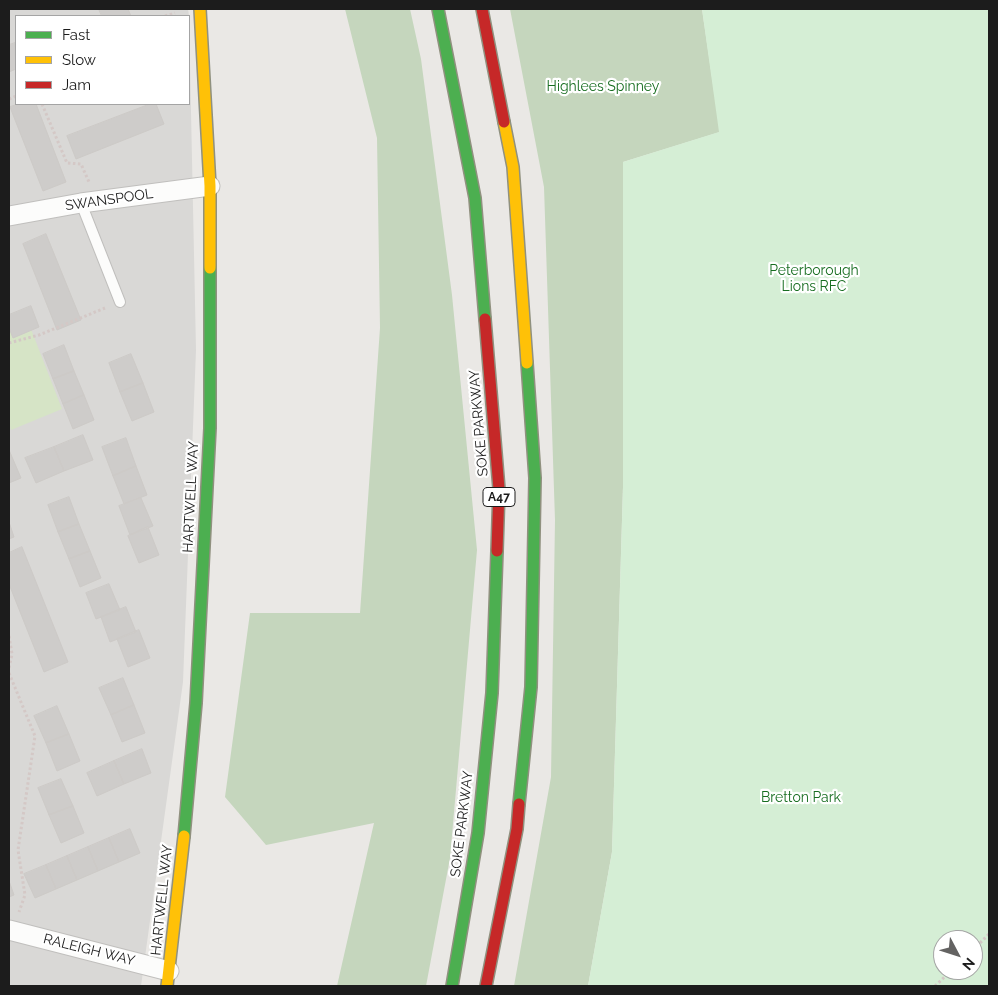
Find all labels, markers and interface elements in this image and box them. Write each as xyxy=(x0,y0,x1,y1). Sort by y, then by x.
legend xyxy=(15,15,190,105)
text: Fast xyxy=(62,26,90,44)
text: Slow xyxy=(62,51,96,69)
text: Jam xyxy=(62,76,91,94)
park label: Highlees Spinney xyxy=(547,79,659,95)
street label: SWANSPOOL xyxy=(64,186,154,214)
park label: Peterborough Lions RFC xyxy=(769,263,859,296)
street label: SOKE PARKWAY xyxy=(466,369,492,477)
street label: HARTWELL WAY xyxy=(180,441,202,553)
road number: A47 xyxy=(483,488,515,507)
street label: SOKE PARKWAY xyxy=(447,770,477,878)
park label: Bretton Park xyxy=(761,790,841,806)
street label: HARTWELL WAY xyxy=(148,844,176,956)
street label: RALEIGH WAY xyxy=(41,930,137,970)
north arrow xyxy=(933,930,983,980)
text: N xyxy=(959,955,978,973)

